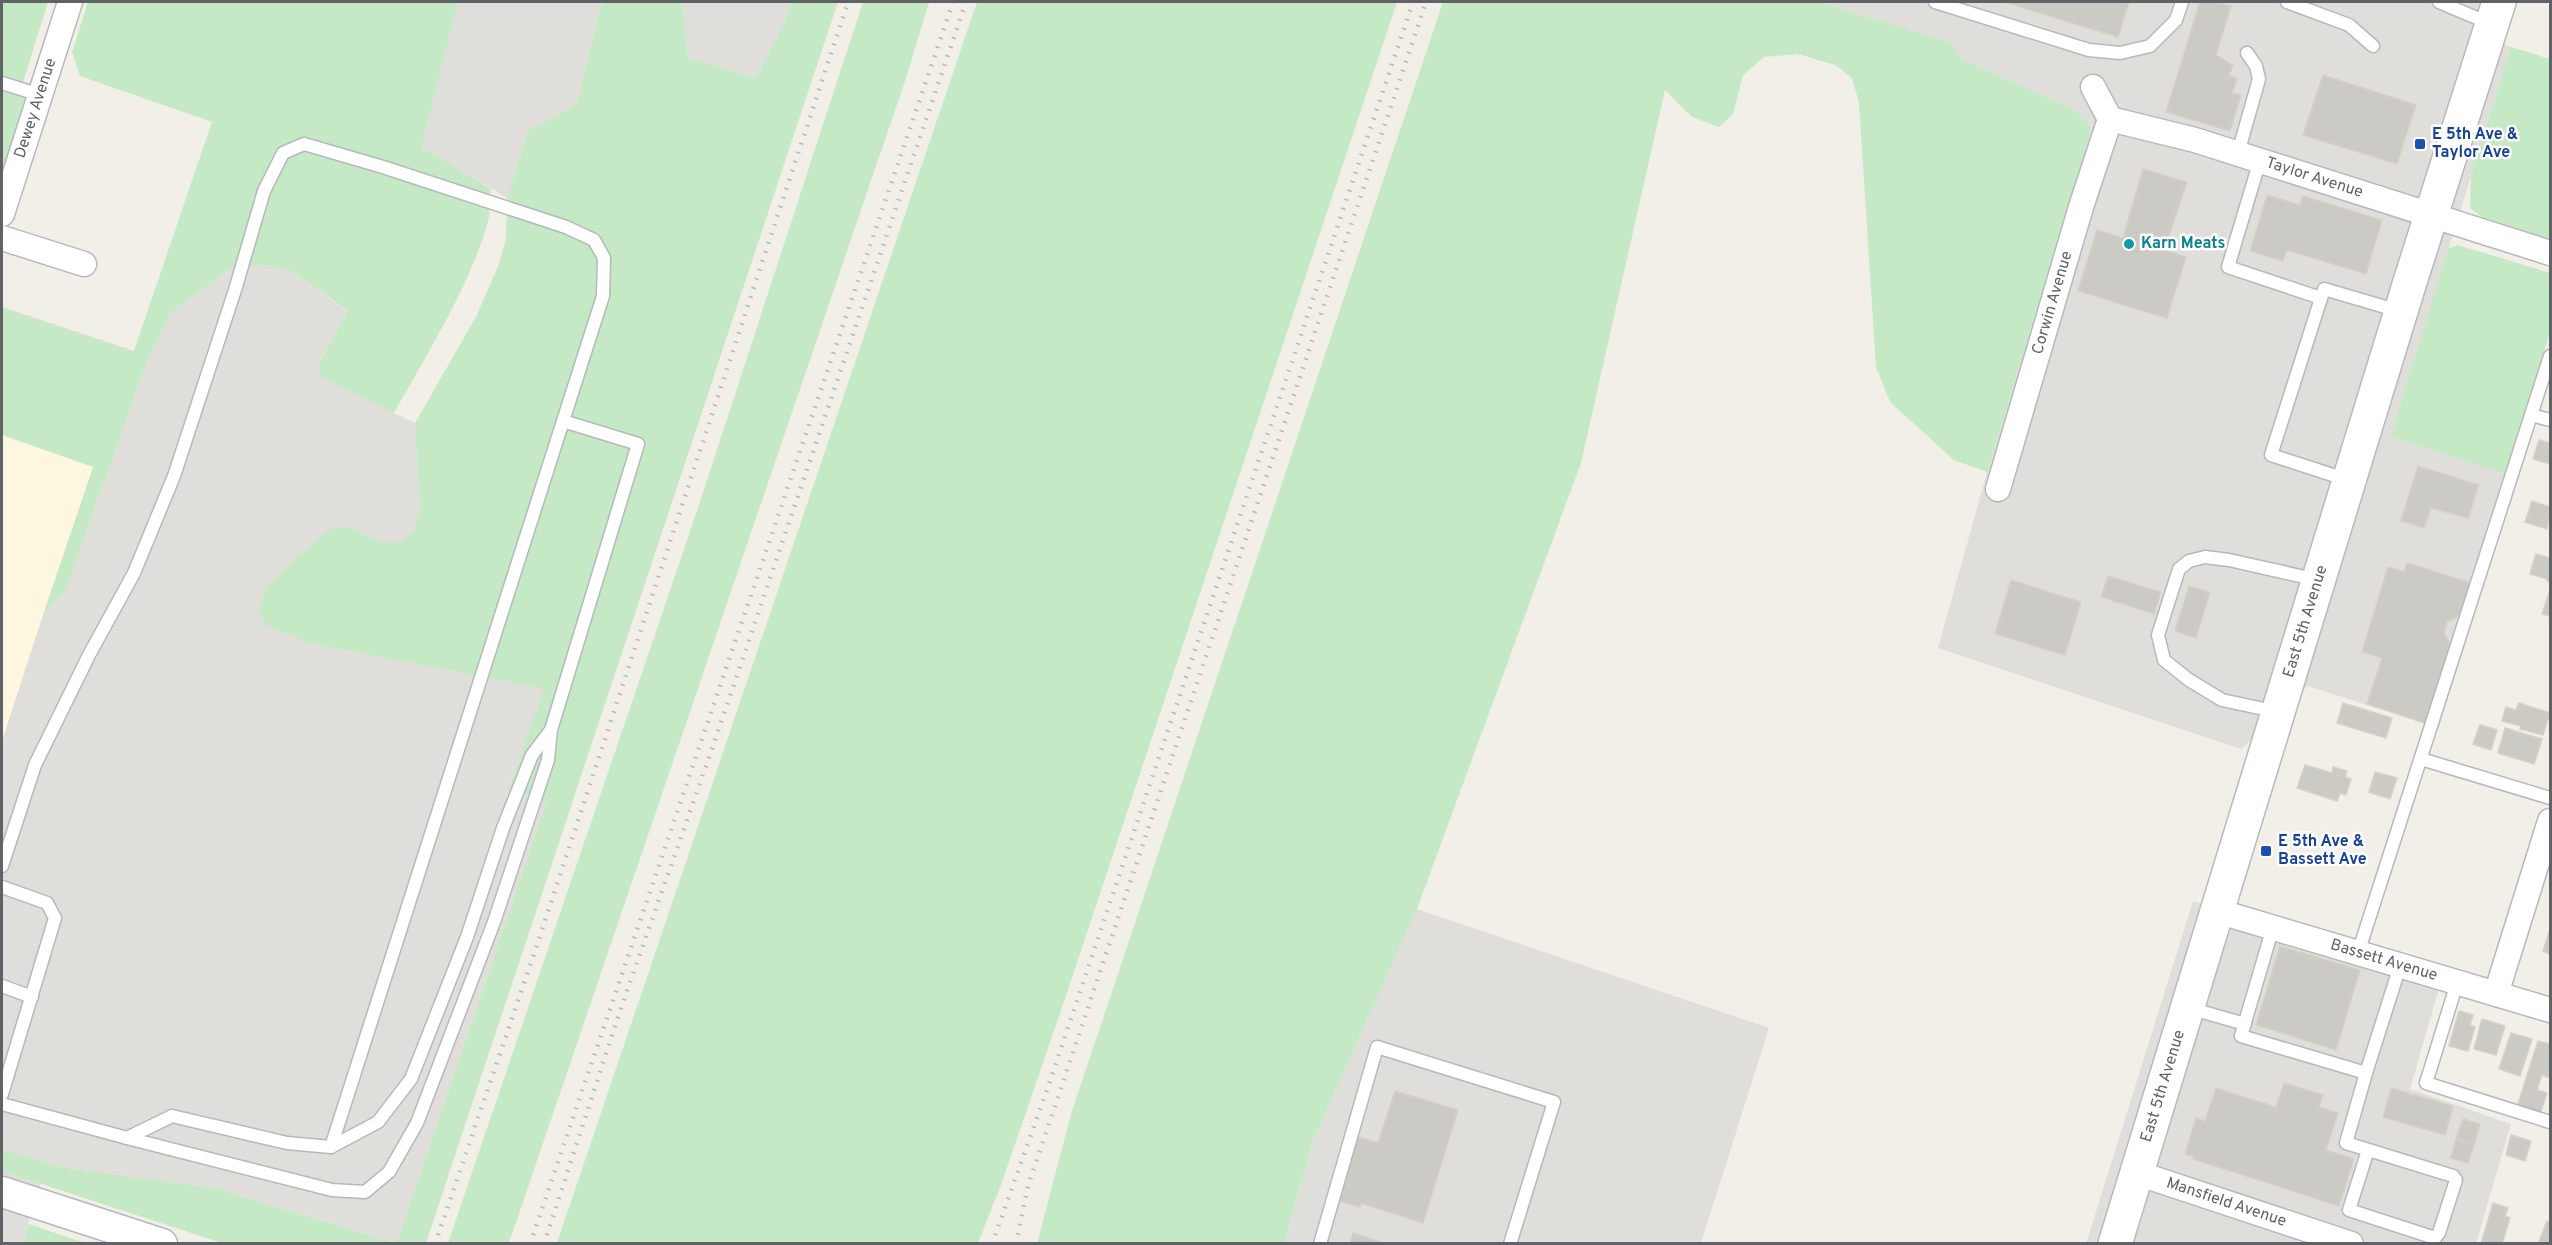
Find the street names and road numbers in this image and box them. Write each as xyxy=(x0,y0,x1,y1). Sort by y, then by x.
street label: Dewey Avenue xyxy=(11,56,61,161)
street label: Taylor Avenue xyxy=(2263,153,2366,203)
street label: Corwin Avenue xyxy=(2028,249,2077,357)
street label: East 5th Avenue xyxy=(2279,563,2332,680)
street label: Bassett Avenue xyxy=(2328,935,2440,986)
street label: East 5th Avenue xyxy=(2137,1028,2190,1145)
street label: Mansfield Avenue xyxy=(2164,1173,2289,1232)

